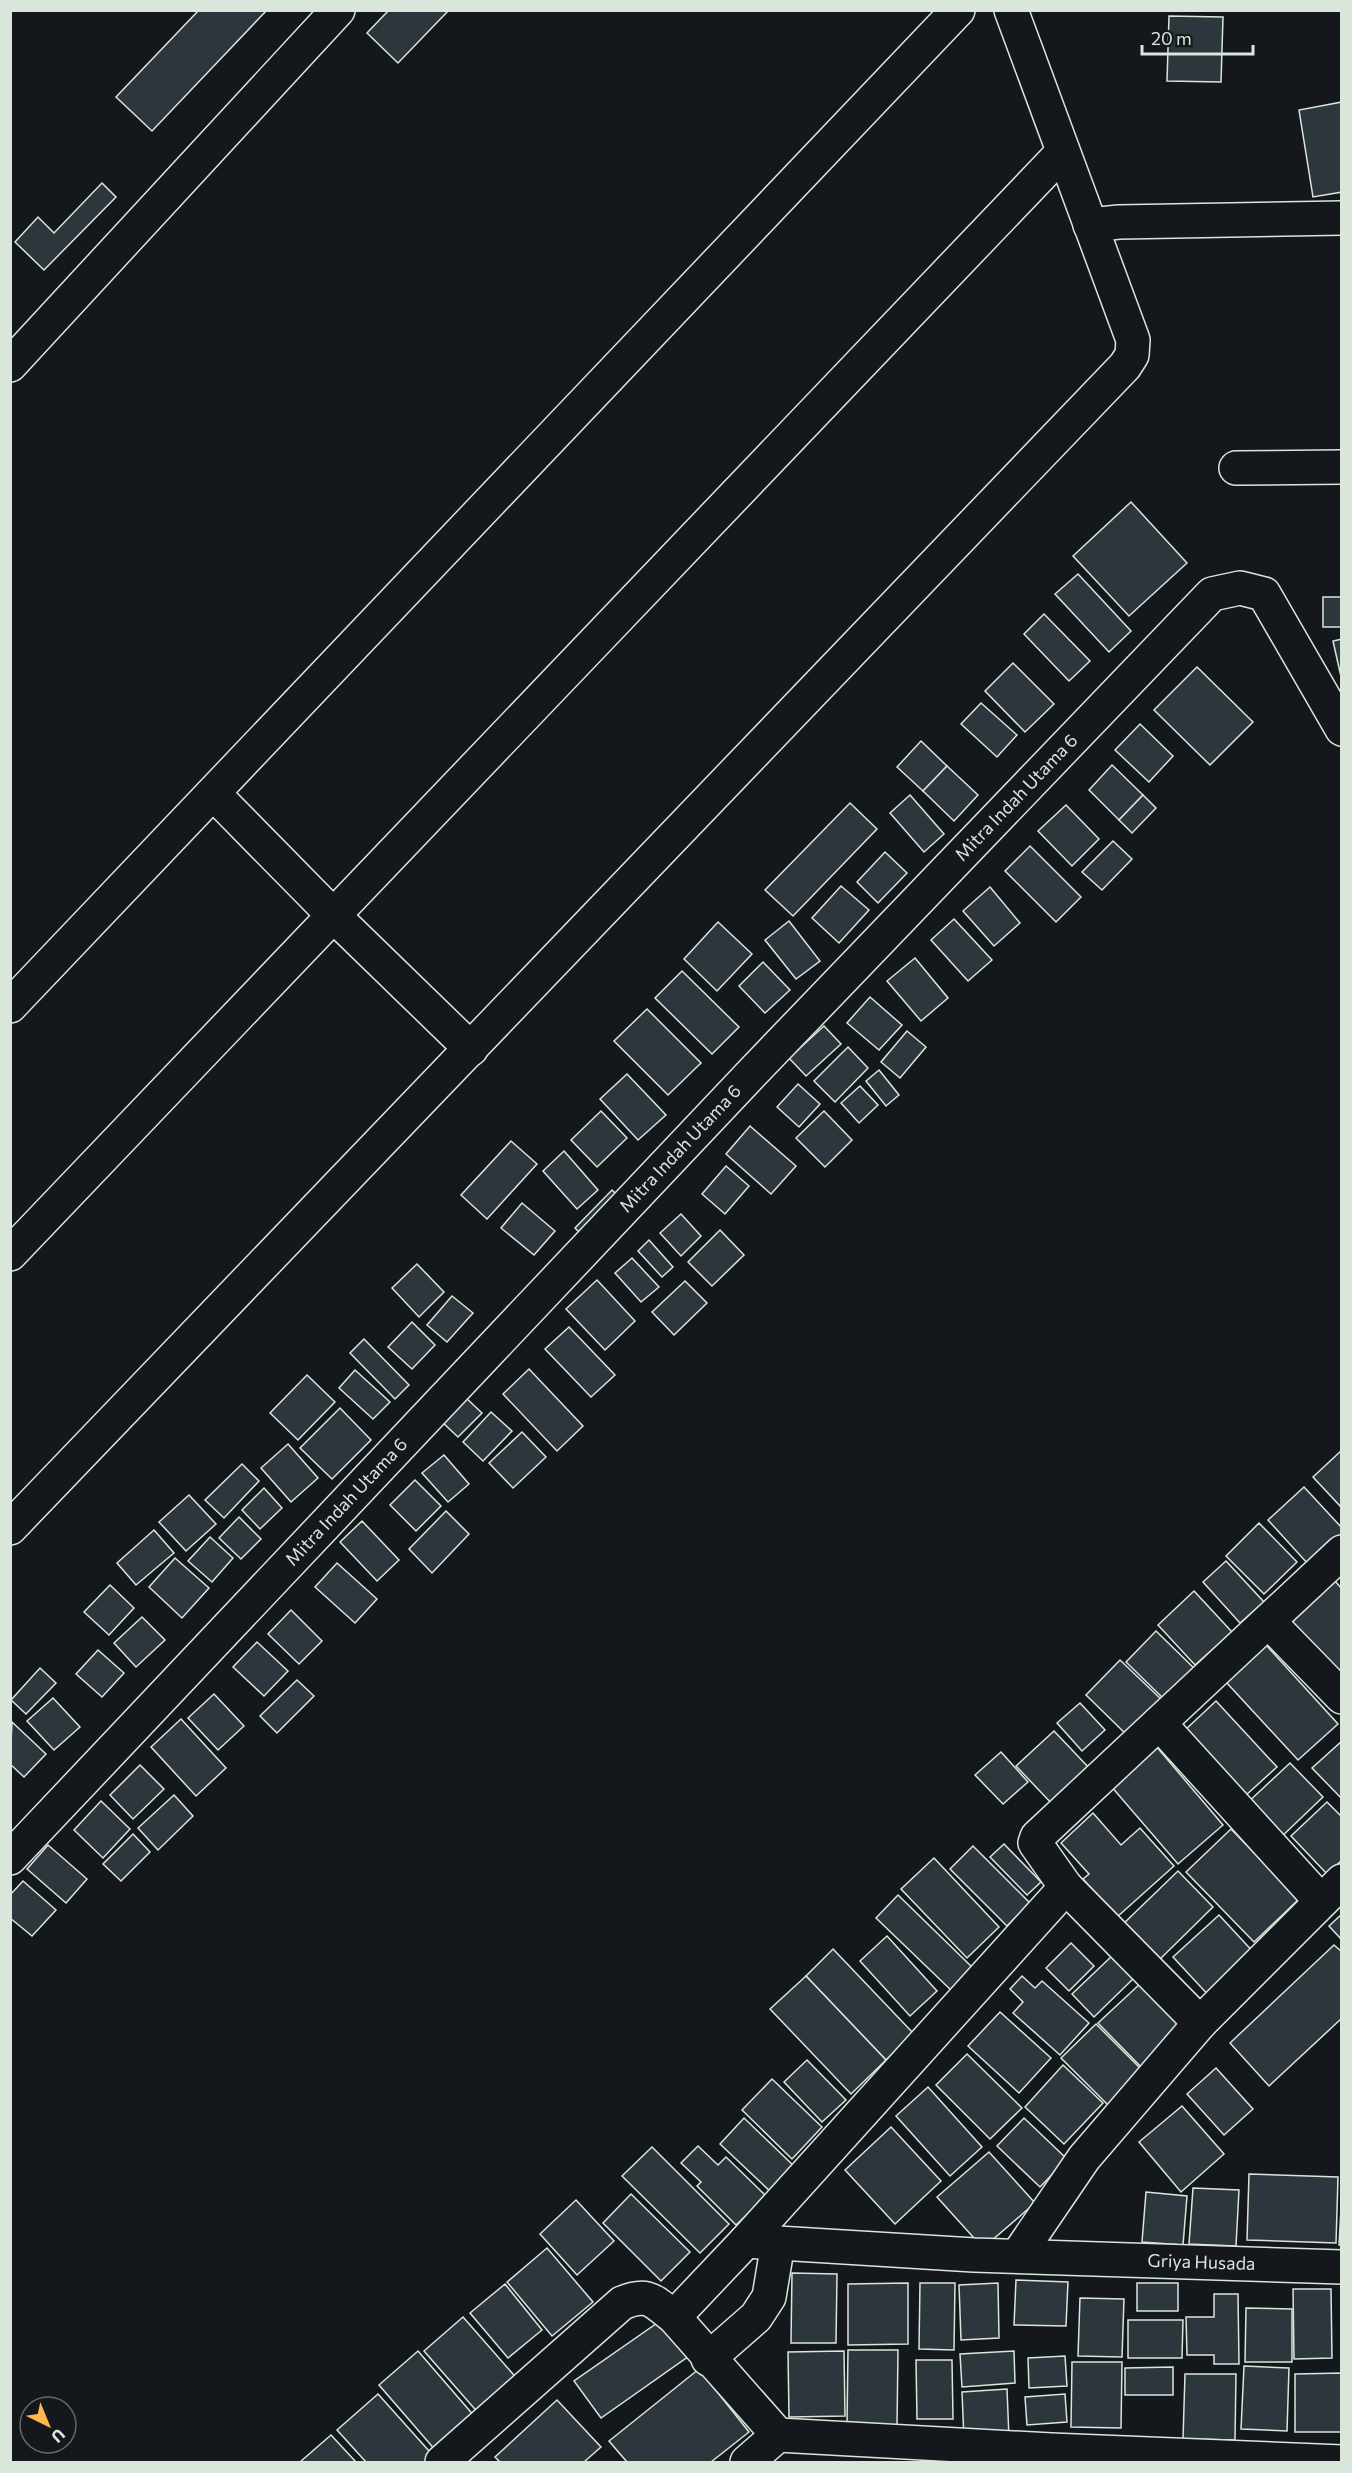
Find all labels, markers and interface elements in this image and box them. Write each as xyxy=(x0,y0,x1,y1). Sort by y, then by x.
scale bar xyxy=(1142,18,1253,56)
text: 20 m xyxy=(1151,27,1192,49)
street label: Mitra Indah Utama 6 xyxy=(950,729,1082,865)
street label: Mitra Indah Utama 6 xyxy=(614,1080,745,1216)
street label: Mitra Indah Utama 6 xyxy=(280,1433,411,1570)
street label: Griya Husada xyxy=(1147,2249,1256,2274)
north arrow xyxy=(18,2395,78,2455)
text: U xyxy=(48,2425,69,2447)

